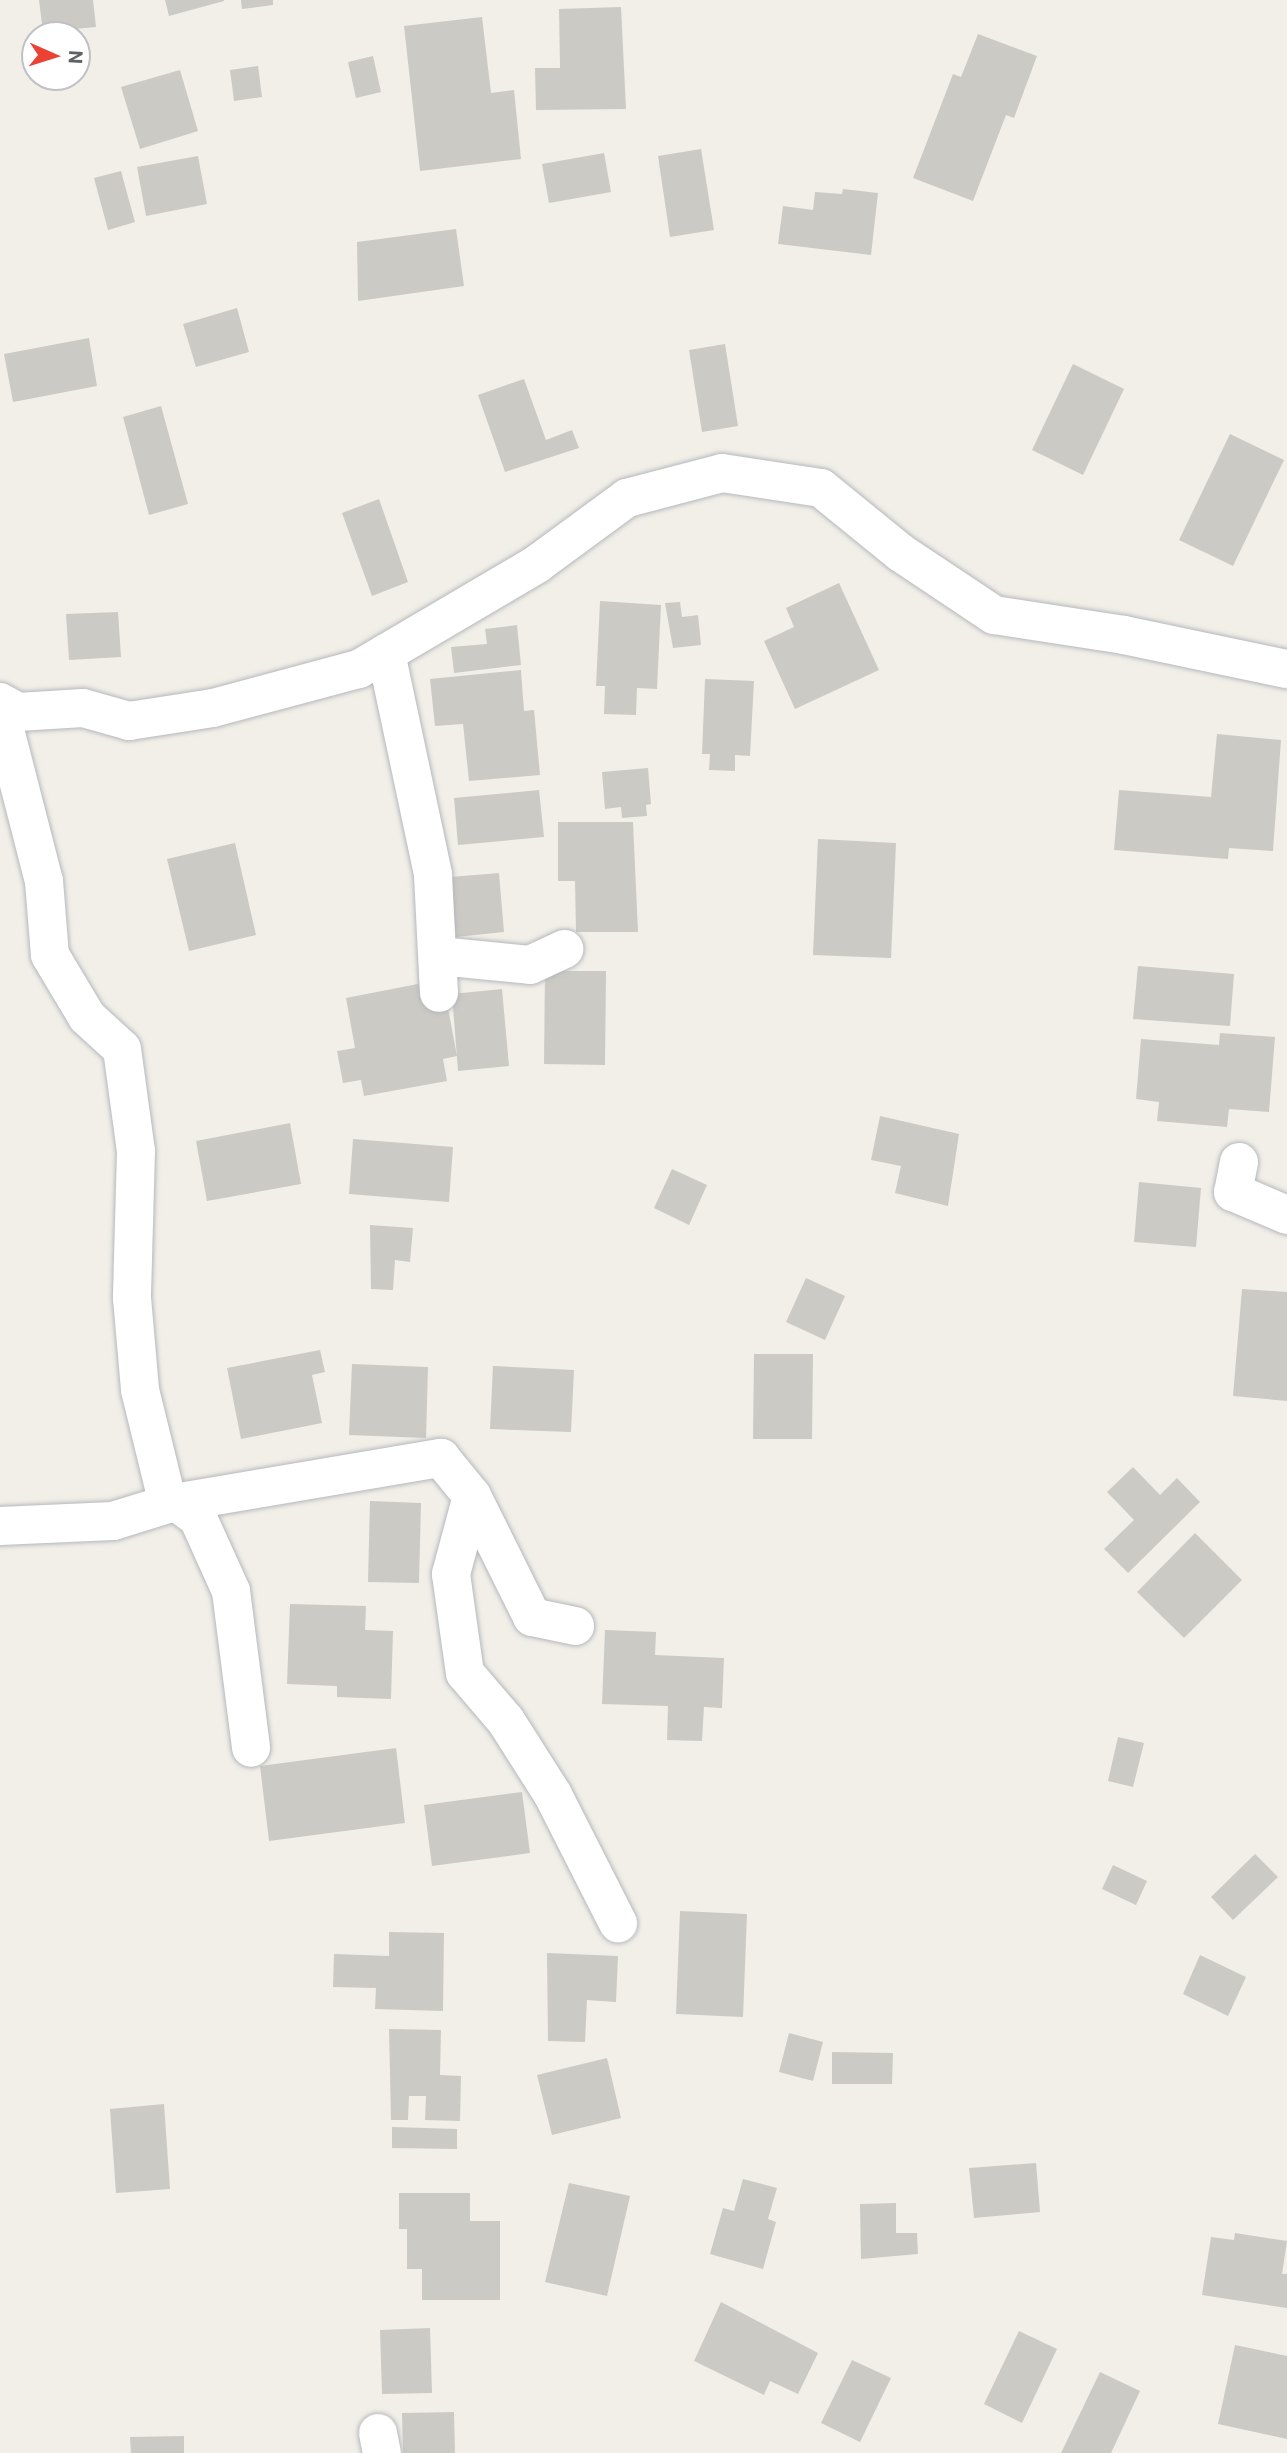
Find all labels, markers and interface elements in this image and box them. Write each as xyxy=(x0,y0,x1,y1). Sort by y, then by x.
north arrow xyxy=(21,21,91,91)
text: N xyxy=(64,50,87,64)

